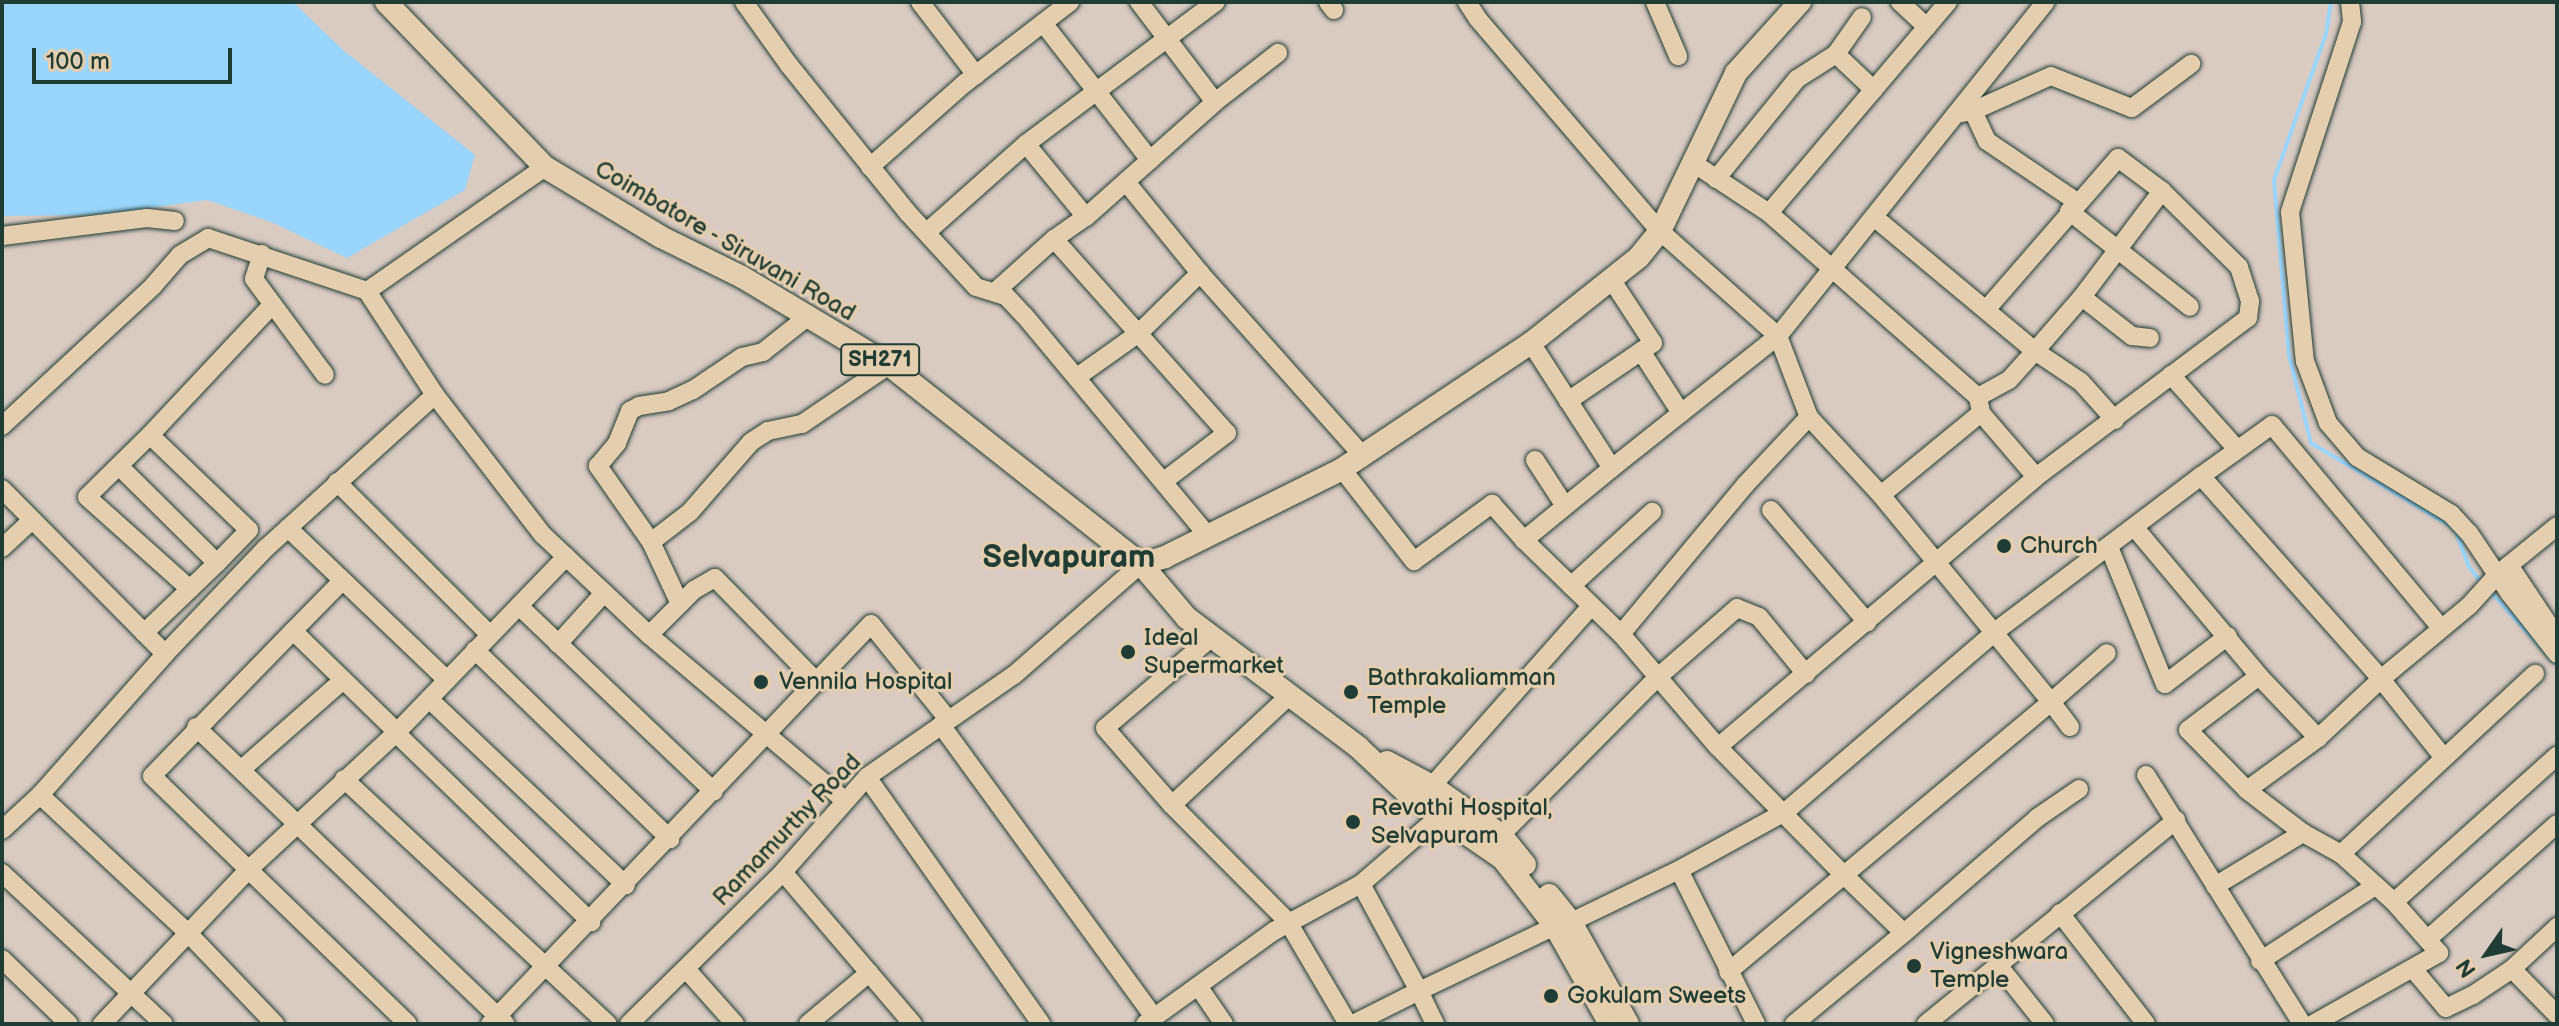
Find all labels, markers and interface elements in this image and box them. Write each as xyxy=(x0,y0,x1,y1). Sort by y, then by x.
scale bar xyxy=(36,32,236,82)
text: 100 m xyxy=(46,47,110,76)
street label: Coimbatore - Siruvani Road xyxy=(589,154,861,328)
road number: SH271 xyxy=(840,342,920,378)
place label: Church xyxy=(2020,532,2098,560)
marker: Church xyxy=(1995,537,2013,555)
district label: Selvapuram xyxy=(983,539,1155,577)
place label: Ideal Supermarket xyxy=(1144,624,1284,680)
marker: Ideal Supermarket xyxy=(1119,643,1137,661)
place label: Bathrakaliamman Temple xyxy=(1367,664,1556,720)
place label: Vennila Hospital xyxy=(779,668,952,696)
marker: Vennila Hospital xyxy=(750,671,772,693)
marker: Bathrakaliamman Temple xyxy=(1342,683,1360,701)
street label: Ramamurthy Road xyxy=(706,747,868,913)
place label: Revathi Hospital, Selvapuram xyxy=(1371,794,1552,850)
marker: Revathi Hospital, Selvapuram xyxy=(1342,811,1364,833)
north arrow xyxy=(2447,914,2527,994)
place label: Vigneshwara Temple xyxy=(1930,938,2068,994)
text: N xyxy=(2451,953,2483,982)
marker: Vigneshwara Temple xyxy=(1905,957,1923,975)
place label: Gokulam Sweets xyxy=(1567,982,1747,1010)
marker: Gokulam Sweets xyxy=(1542,987,1560,1005)

